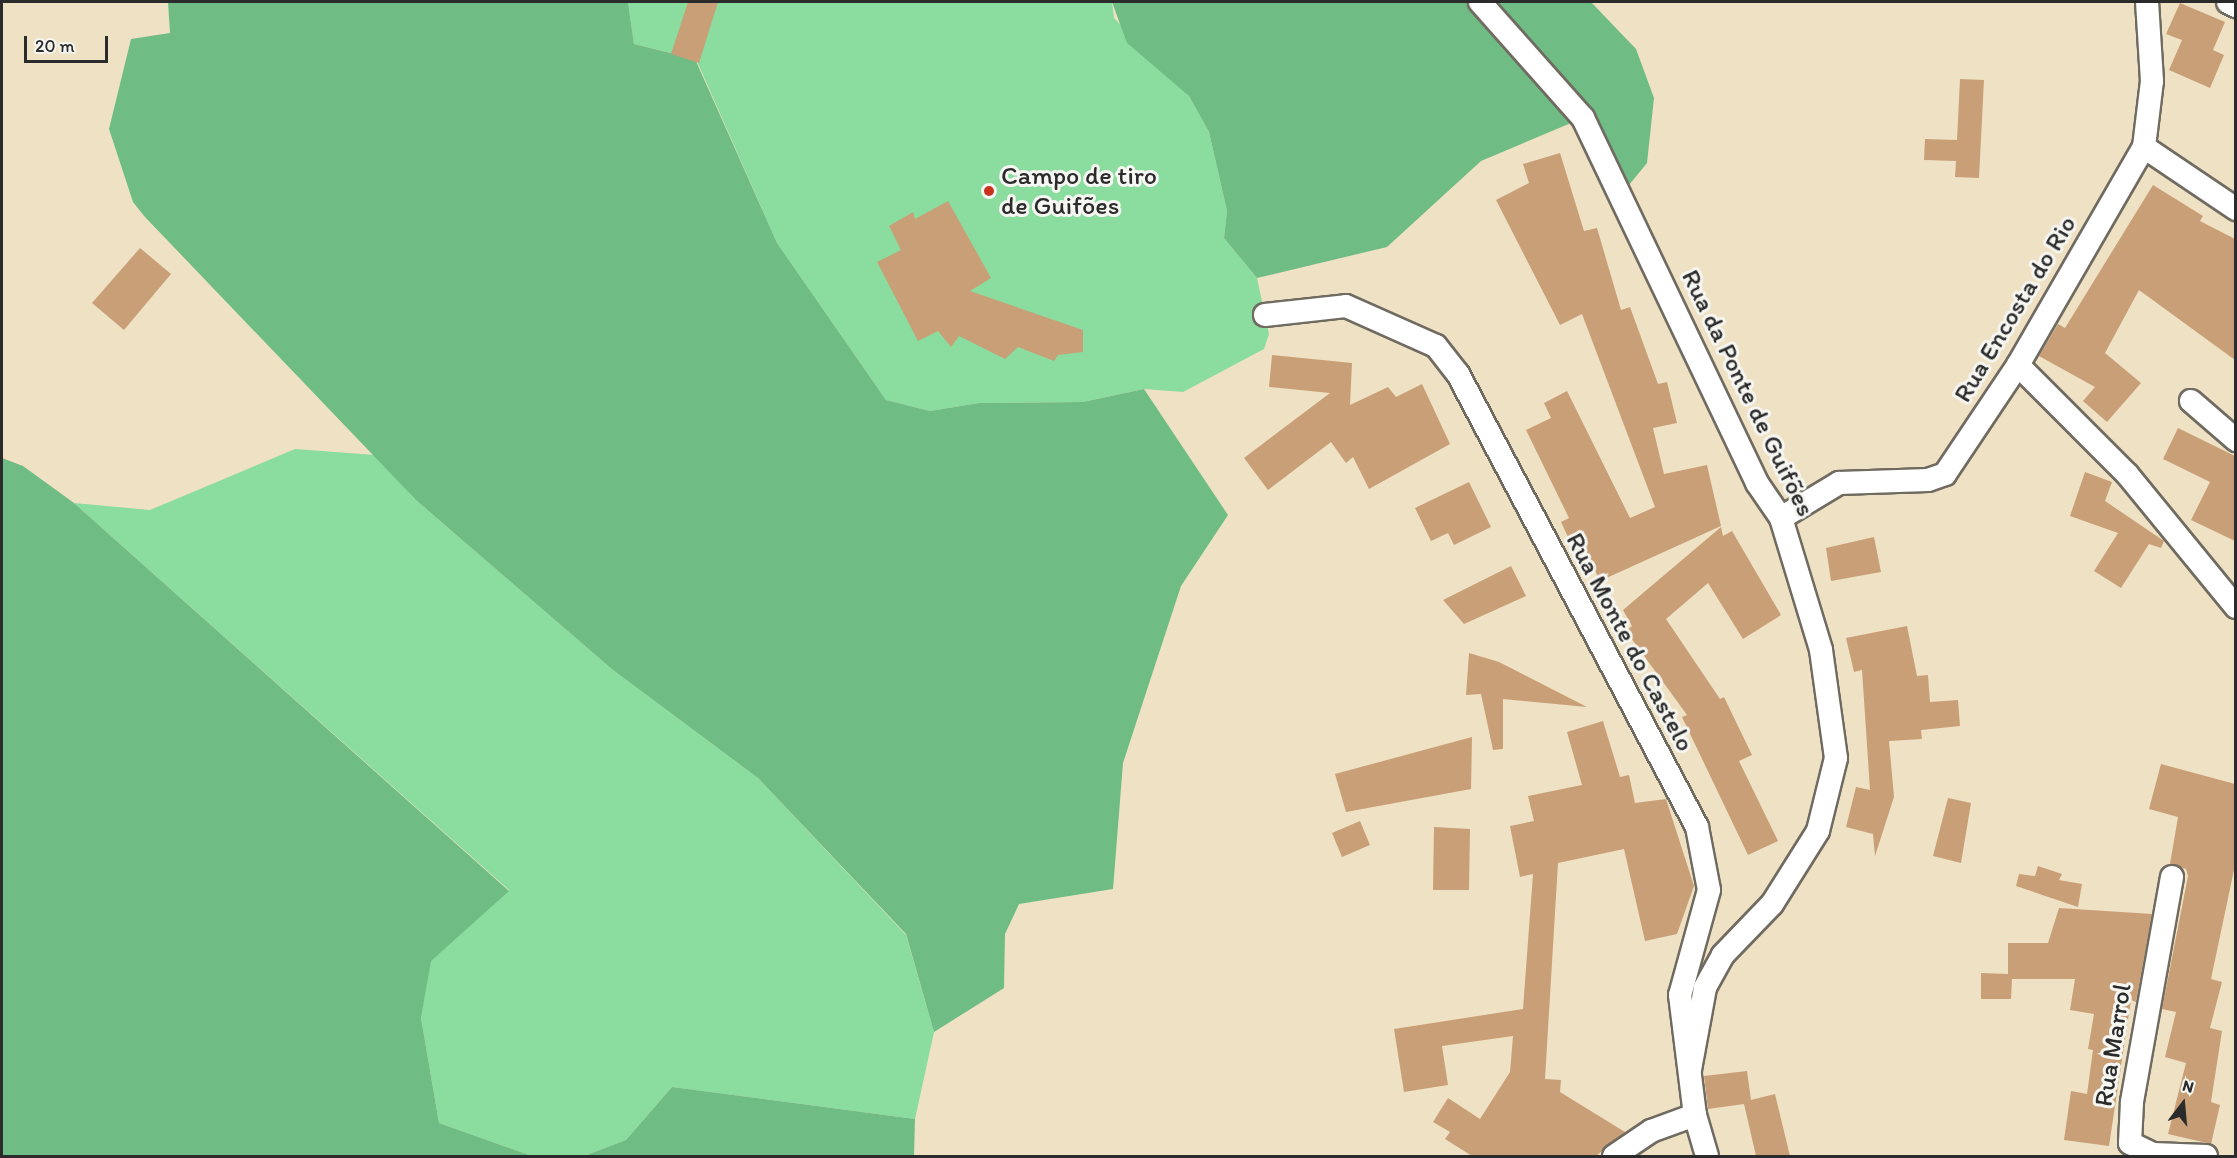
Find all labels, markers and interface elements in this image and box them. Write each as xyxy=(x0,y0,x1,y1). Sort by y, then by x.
scale bar xyxy=(27,24,111,62)
text: 20 m xyxy=(35,35,75,57)
place label: Campo de tiro de Guifões xyxy=(1001,160,1157,222)
marker: Campo de tiro de Guifões xyxy=(982,184,996,198)
street label: Rua Encosta do Rio xyxy=(1947,210,2083,408)
street label: Rua da Ponte de Guifões xyxy=(1675,265,1821,521)
street label: Rua Monte do Castelo xyxy=(1559,527,1701,757)
street label: Rua Marrol xyxy=(2088,982,2138,1108)
north arrow xyxy=(2153,1074,2213,1134)
text: N xyxy=(2180,1076,2196,1097)

